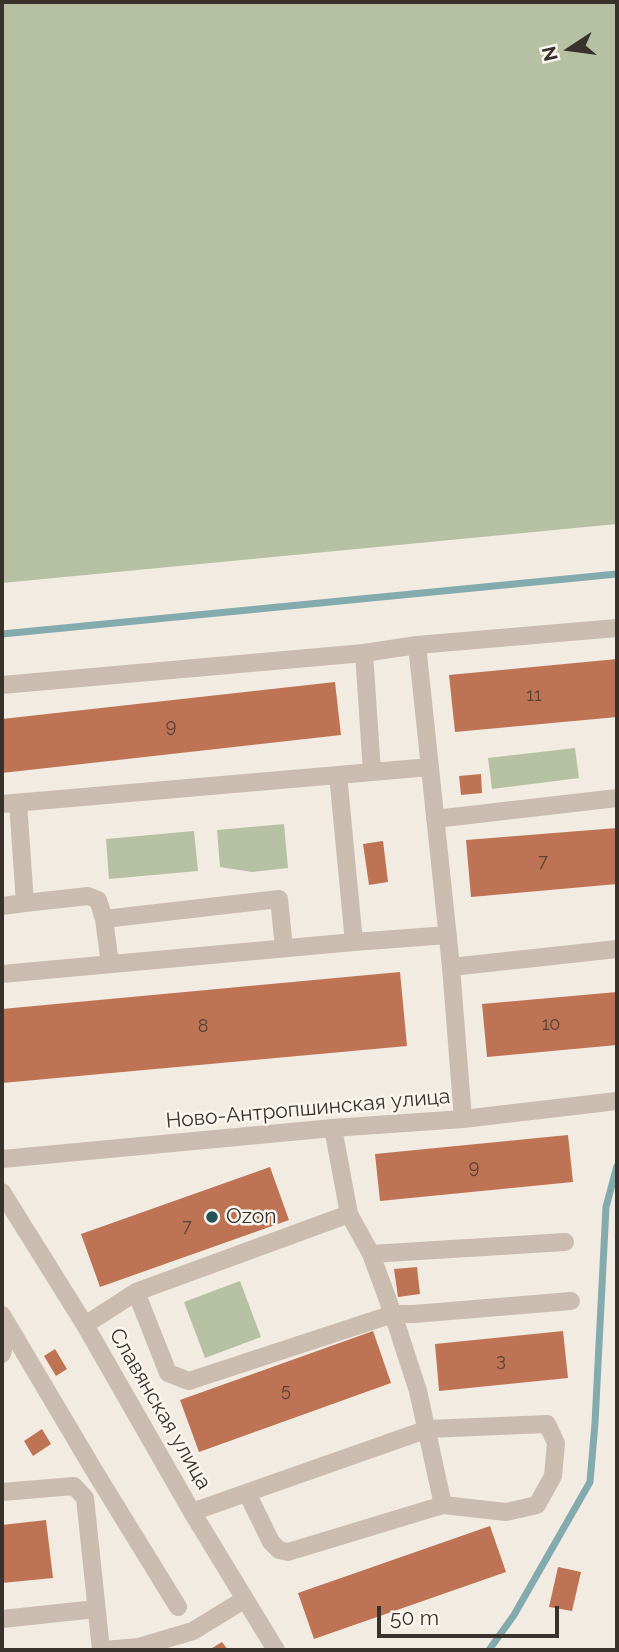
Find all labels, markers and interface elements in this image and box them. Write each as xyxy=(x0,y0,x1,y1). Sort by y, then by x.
north arrow xyxy=(535,14,605,84)
text: N xyxy=(537,44,562,63)
house number: 11 xyxy=(526,685,542,707)
house number: 9 xyxy=(166,716,176,738)
house number: 7 xyxy=(538,851,548,873)
house number: 10 xyxy=(542,1014,560,1036)
house number: 8 xyxy=(198,1016,208,1038)
street label: Ново-Антропшинская улица xyxy=(165,1084,451,1134)
house number: 9 xyxy=(469,1157,479,1179)
place label: Ozon xyxy=(226,1204,277,1230)
marker: Ozon xyxy=(204,1209,220,1225)
house number: 7 xyxy=(182,1216,192,1238)
street label: Славянская улица xyxy=(104,1324,216,1494)
house number: 3 xyxy=(496,1350,506,1372)
house number: 5 xyxy=(281,1380,291,1402)
scale bar xyxy=(381,1592,563,1636)
text: 50 m xyxy=(390,1605,439,1630)

